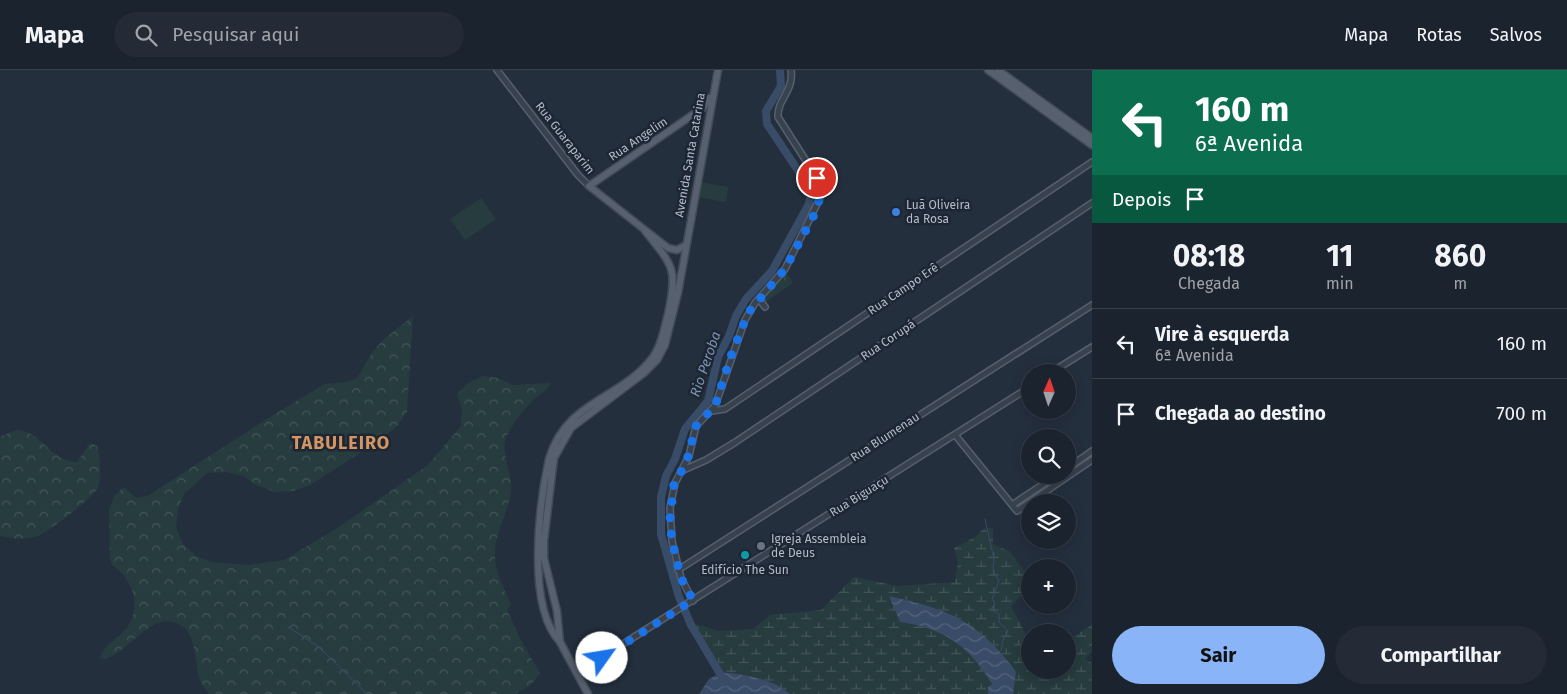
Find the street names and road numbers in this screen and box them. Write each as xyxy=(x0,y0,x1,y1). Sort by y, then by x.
street label: Avenida Santa Catarina xyxy=(672,92,708,218)
street label: Rua Guaraparim xyxy=(533,99,597,177)
street label: Rua Angelim xyxy=(606,114,670,164)
street label: Rua Campo Erê xyxy=(865,260,941,318)
street label: Rua Corupá xyxy=(858,317,918,363)
street label: Rua Blumenau xyxy=(848,410,922,464)
street label: Rua Biguaçu xyxy=(827,472,891,520)

